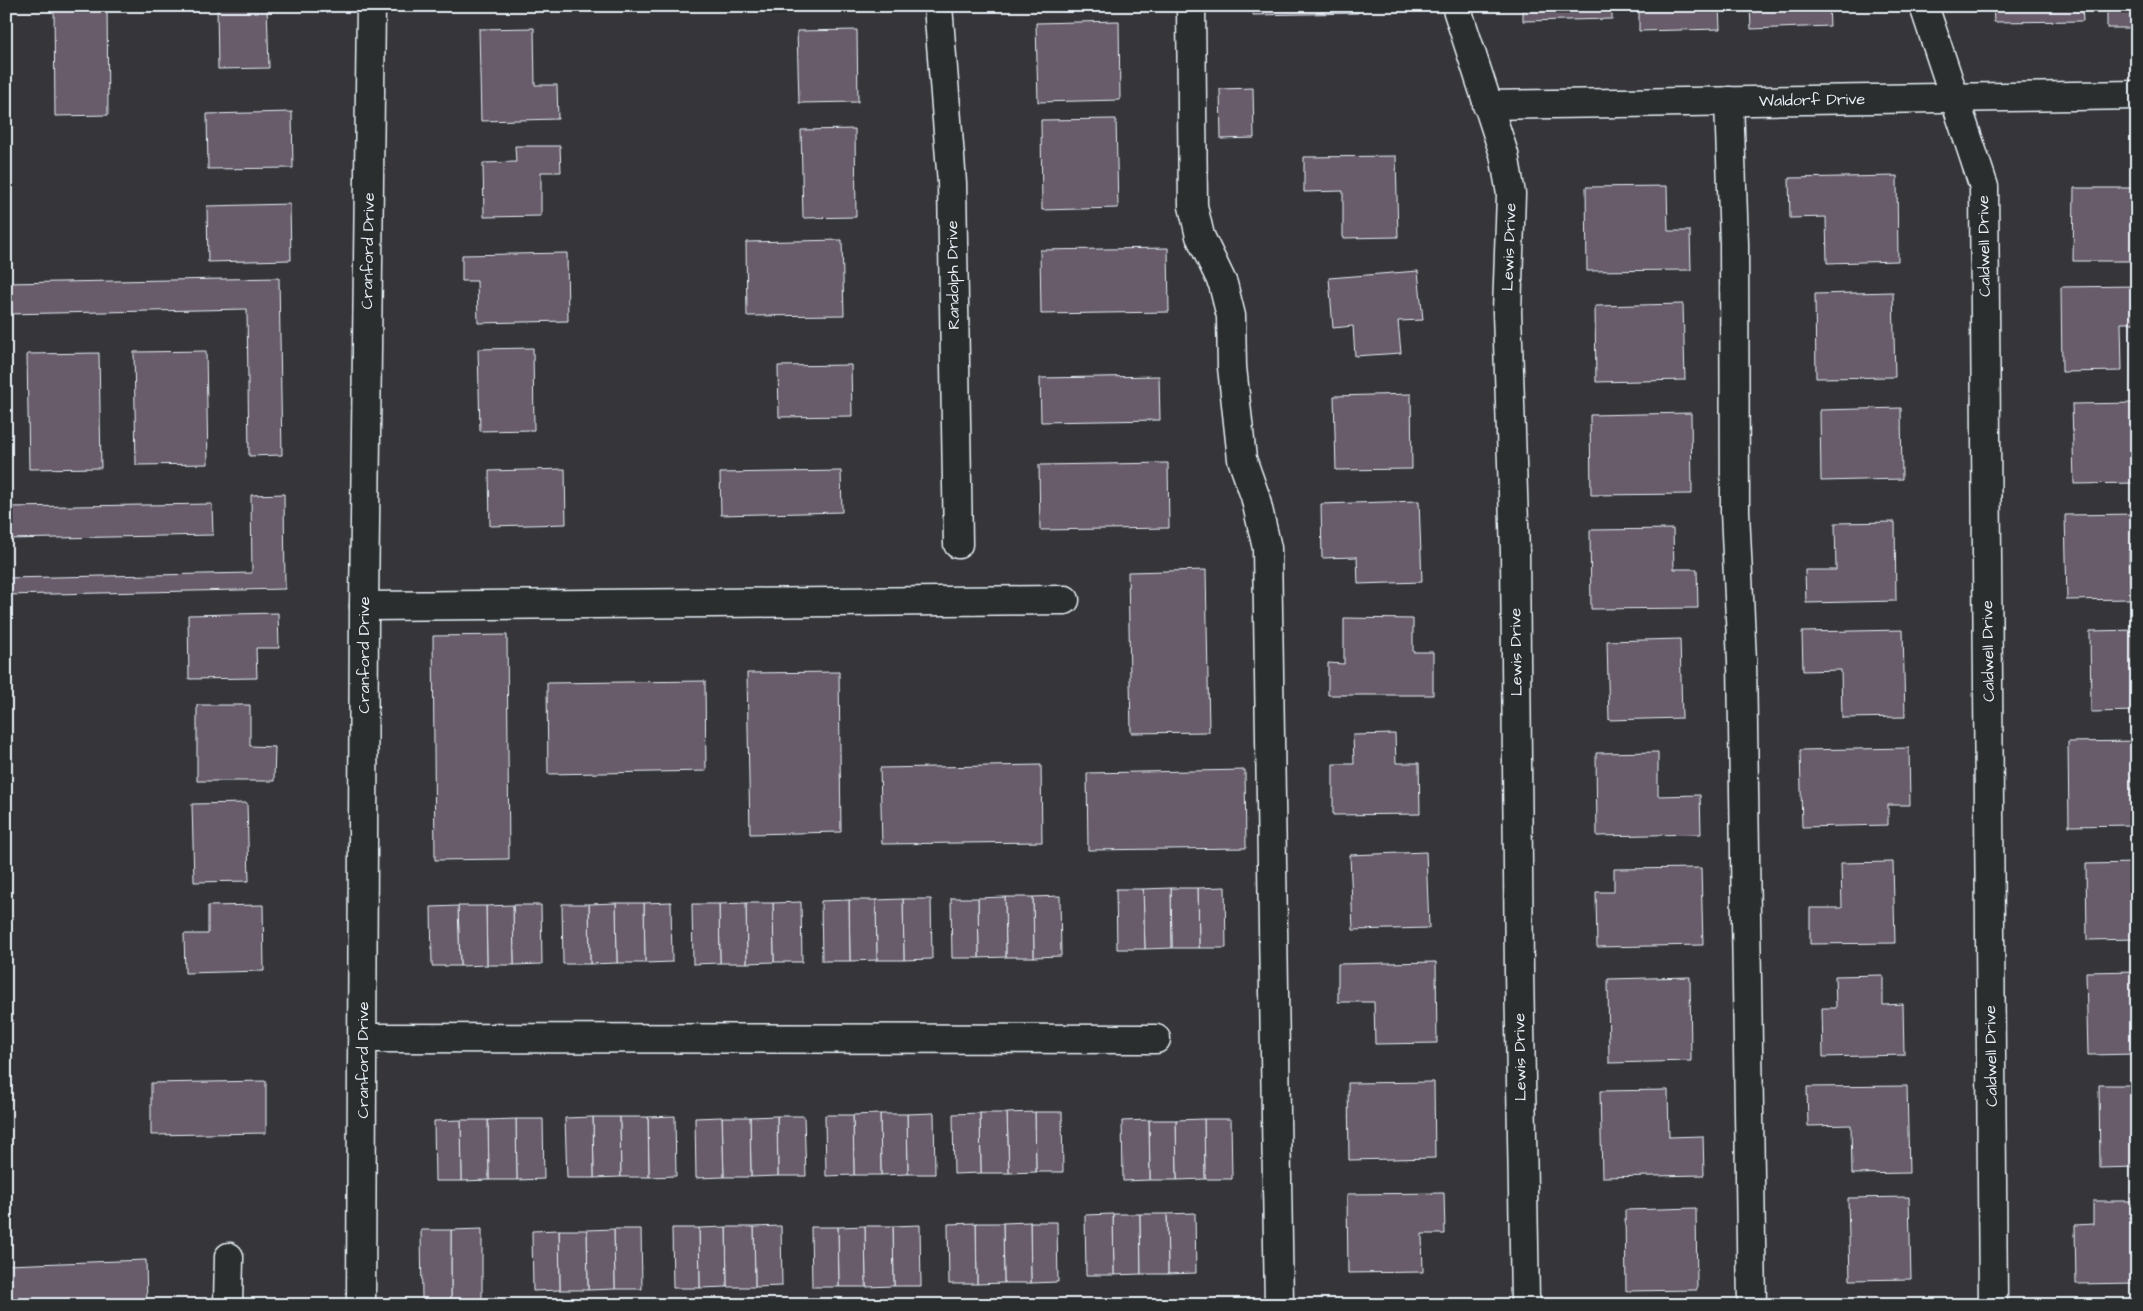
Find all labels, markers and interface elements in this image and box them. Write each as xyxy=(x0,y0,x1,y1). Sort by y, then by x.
street label: Waldorf Drive xyxy=(1759,88,1866,112)
street label: Cranford Drive xyxy=(356,192,380,310)
street label: Caldwell Drive xyxy=(1972,195,1996,297)
street label: Lewis Drive xyxy=(1496,202,1522,291)
street label: Randolph Drive xyxy=(941,220,965,330)
street label: Cranford Drive xyxy=(353,596,375,713)
street label: Caldwell Drive xyxy=(1976,600,2000,702)
street label: Lewis Drive xyxy=(1504,607,1528,696)
street label: Cranford Drive xyxy=(352,1001,374,1118)
street label: Caldwell Drive xyxy=(1979,1005,2003,1107)
street label: Lewis Drive xyxy=(1508,1012,1532,1101)

